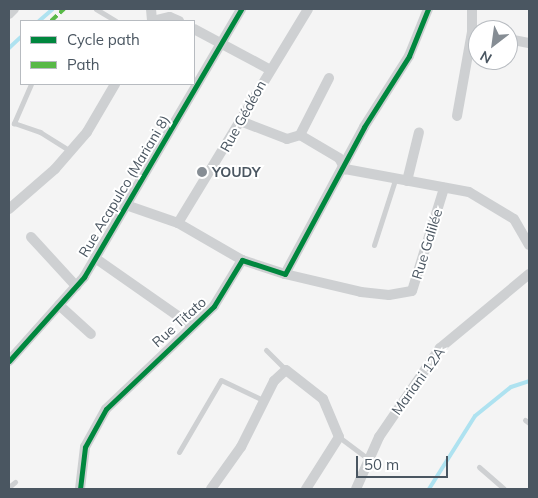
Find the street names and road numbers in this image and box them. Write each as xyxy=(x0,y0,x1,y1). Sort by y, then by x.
street label: Rue Gédéon xyxy=(216,77,270,155)
street label: Rue Acapulco (Mariani 8) xyxy=(75,112,173,260)
street label: Rue Galilée xyxy=(408,207,446,281)
street label: Rue Titato xyxy=(149,293,209,351)
street label: Mariani 12A xyxy=(388,344,448,418)

